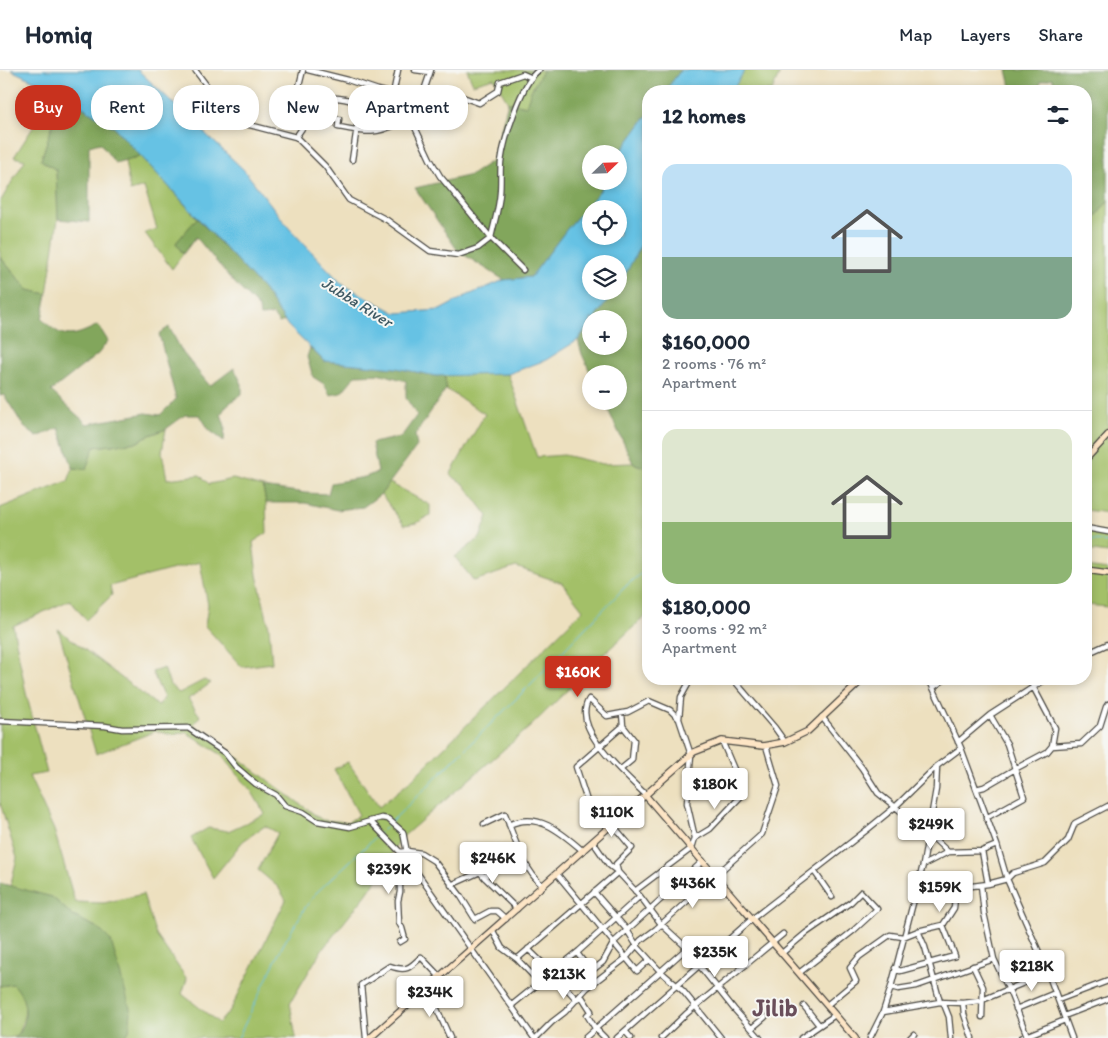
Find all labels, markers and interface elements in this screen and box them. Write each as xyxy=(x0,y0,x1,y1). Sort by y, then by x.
text: Homiq xyxy=(25,20,93,49)
text: Map xyxy=(899,24,932,46)
text: Layers xyxy=(960,24,1010,46)
text: Share xyxy=(1038,24,1083,46)
chip: Buy xyxy=(15,85,81,130)
chip: Rent xyxy=(91,85,163,130)
chip: Filters xyxy=(173,85,259,130)
chip: New xyxy=(269,85,338,130)
chip: Apartment xyxy=(348,85,468,130)
icon: filters xyxy=(1044,101,1072,129)
text: 12 homes xyxy=(662,103,746,128)
north arrow xyxy=(582,145,628,190)
map controls xyxy=(582,145,627,410)
icon: home xyxy=(822,196,912,286)
button: locate xyxy=(582,200,627,245)
button: layers xyxy=(582,255,627,300)
water label: Jubba River xyxy=(318,273,397,332)
button: + xyxy=(582,310,627,355)
text: $160,000 xyxy=(662,329,750,354)
text: 2 rooms · 76 m² xyxy=(662,354,766,373)
button: − xyxy=(582,365,627,410)
text: Apartment xyxy=(662,373,737,392)
icon: home xyxy=(822,462,912,552)
text: $180,000 xyxy=(662,594,751,619)
text: 3 rooms · 92 m² xyxy=(662,619,767,638)
text: Apartment xyxy=(662,638,737,657)
pin: $160K xyxy=(543,656,613,698)
text: $160K xyxy=(556,662,600,681)
pin: $180K xyxy=(680,768,750,810)
text: $180K xyxy=(693,774,737,793)
pin: $110K xyxy=(577,796,647,838)
text: $110K xyxy=(590,802,634,821)
pin: $249K xyxy=(896,808,966,850)
text: $249K xyxy=(909,814,953,833)
pin: $246K xyxy=(458,842,528,884)
text: $246K xyxy=(471,848,515,867)
pin: $239K xyxy=(354,852,424,895)
text: $239K xyxy=(367,859,411,878)
pin: $436K xyxy=(658,866,728,909)
pin: $159K xyxy=(905,870,975,913)
text: $436K xyxy=(670,873,716,892)
text: $159K xyxy=(919,877,961,896)
pin: $235K xyxy=(680,936,750,978)
text: $235K xyxy=(693,942,737,961)
pin: $218K xyxy=(997,950,1067,992)
text: $218K xyxy=(1011,956,1053,975)
pin: $213K xyxy=(529,958,599,1000)
text: $213K xyxy=(543,964,585,983)
pin: $234K xyxy=(395,976,465,1018)
text: $234K xyxy=(407,982,453,1001)
district label: Jilib xyxy=(751,992,798,1022)

